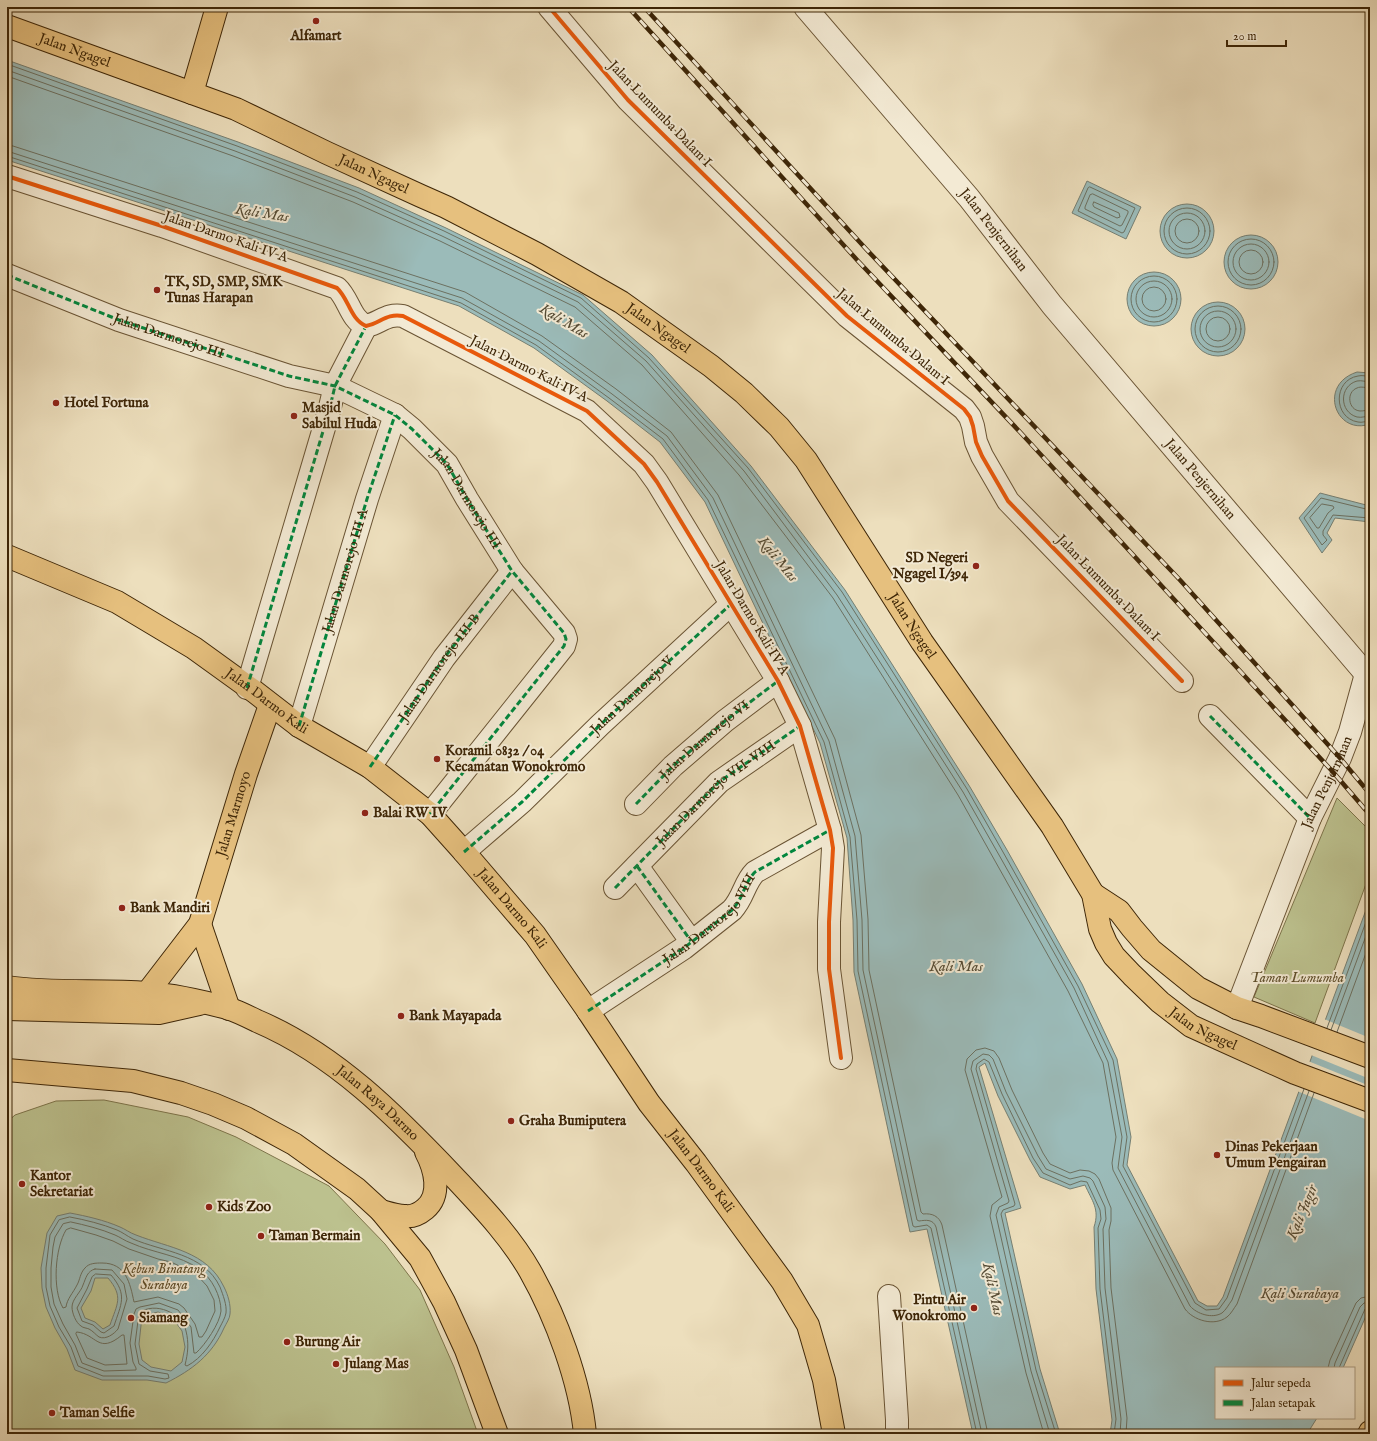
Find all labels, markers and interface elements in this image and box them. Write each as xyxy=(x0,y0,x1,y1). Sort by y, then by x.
marker: Alfamart xyxy=(311,16,321,26)
scale bar xyxy=(1227,22,1286,48)
place label: Alfamart xyxy=(289,27,342,45)
street label: Jalan Ngagel xyxy=(34,29,113,72)
text: 20 m xyxy=(1233,29,1256,44)
street label: Jalan Lumumba Dalam I xyxy=(603,55,716,171)
street label: Jalan Ngagel xyxy=(334,150,412,198)
street label: Jalan Penjernihan xyxy=(954,183,1032,276)
water label: Kali Mas xyxy=(233,199,291,227)
street label: Jalan Darmo Kali IV A xyxy=(160,207,291,267)
place label: TK, SD, SMP, SMK Tunas Harapan xyxy=(164,273,283,307)
street label: Jalan Lumumba Dalam I xyxy=(832,283,953,389)
marker: TK, SD, SMP, SMK Tunas Harapan xyxy=(152,285,162,295)
street label: Jalan Ngagel xyxy=(621,298,694,358)
water label: Kali Mas xyxy=(535,299,592,343)
street label: Jalan Darmorejo III xyxy=(108,309,227,363)
street label: Jalan Darmo Kali IV A xyxy=(465,331,592,407)
place label: Hotel Fortuna xyxy=(64,394,149,412)
marker: Hotel Fortuna xyxy=(51,398,61,408)
place label: Masjid Sabilul Huda xyxy=(302,399,378,433)
marker: Masjid Sabilul Huda xyxy=(289,411,299,421)
street label: Jalan Penjernihan xyxy=(1160,434,1240,524)
street label: Jalan Darmorejo III xyxy=(426,443,505,553)
street label: Jalan Darmorejo III A xyxy=(318,506,373,637)
street label: Jalan Lumumba Dalam I xyxy=(1051,529,1164,645)
water label: Kali Mas xyxy=(753,531,803,586)
place label: SD Negeri Ngagel I/394 xyxy=(892,549,969,583)
street label: Jalan Darmo Kali IV A xyxy=(710,556,793,679)
marker: SD Negeri Ngagel I/394 xyxy=(971,561,981,571)
street label: Jalan Ngagel xyxy=(883,588,940,663)
street label: Jalan Darmorejo III B xyxy=(393,610,484,727)
street label: Jalan Darmorejo V xyxy=(585,652,678,740)
street label: Jalan Darmo Kali xyxy=(220,663,312,738)
street label: Jalan Darmorejo VI xyxy=(654,696,753,785)
street label: Jalan Penjernihan xyxy=(1297,733,1357,833)
street label: Jalan Darmorejo VII-VIII xyxy=(651,736,779,851)
place label: Koramil 0832 / 04 Kecamatan Wonokromo xyxy=(445,742,586,776)
marker: Koramil 0832 / 04 Kecamatan Wonokromo xyxy=(432,754,442,764)
street label: Jalan Marmoyo xyxy=(212,769,255,861)
place label: Balai RW IV xyxy=(373,804,447,822)
marker: Balai RW IV xyxy=(360,808,370,818)
street label: Jalan Darmo Kali xyxy=(472,863,551,952)
street label: Jalan Darmorejo VIII xyxy=(658,870,760,970)
place label: Bank Mandiri xyxy=(130,899,210,917)
marker: Bank Mandiri xyxy=(117,903,127,913)
water label: Kali Mas xyxy=(928,957,984,976)
park label: Taman Lumumba xyxy=(1250,969,1344,987)
street label: Jalan Ngagel xyxy=(1164,1002,1240,1055)
place label: Bank Mayapada xyxy=(409,1007,502,1025)
marker: Bank Mayapada xyxy=(396,1011,406,1021)
street label: Jalan Raya Darmo xyxy=(331,1060,423,1145)
place label: Graha Bumiputera xyxy=(519,1112,627,1130)
marker: Graha Bumiputera xyxy=(506,1116,516,1126)
street label: Jalan Darmo Kali xyxy=(663,1124,738,1216)
place label: Dinas Pekerjaan Umum Pengairan xyxy=(1224,1138,1327,1172)
marker: Dinas Pekerjaan Umum Pengairan xyxy=(1212,1150,1222,1160)
place label: Kantor Sekretariat xyxy=(30,1167,93,1201)
marker: Kantor Sekretariat xyxy=(17,1179,27,1189)
water label: Kali Jagir xyxy=(1282,1181,1323,1243)
place label: Kids Zoo xyxy=(217,1198,272,1216)
marker: Kids Zoo xyxy=(204,1202,214,1212)
place label: Taman Bermain xyxy=(268,1227,361,1245)
marker: Taman Bermain xyxy=(256,1231,266,1241)
park label: Kebun Binatang Surabaya xyxy=(121,1260,206,1294)
water label: Kali Mas xyxy=(978,1260,1008,1318)
water label: Kali Surabaya xyxy=(1260,1284,1340,1303)
place label: Pintu Air Wonokromo xyxy=(891,1291,967,1325)
marker: Pintu Air Wonokromo xyxy=(969,1303,979,1313)
place label: Siamang xyxy=(139,1309,189,1327)
marker: Siamang xyxy=(126,1313,136,1323)
place label: Burung Air xyxy=(295,1333,361,1351)
marker: Burung Air xyxy=(282,1337,292,1347)
place label: Julang Mas xyxy=(342,1355,409,1373)
marker: Julang Mas xyxy=(331,1359,341,1369)
legend xyxy=(1215,1367,1355,1419)
text: Jalur sepeda xyxy=(1249,1376,1311,1392)
text: Jalan setapak xyxy=(1249,1396,1316,1412)
place label: Taman Selfie xyxy=(59,1404,135,1422)
marker: Taman Selfie xyxy=(47,1408,57,1418)

